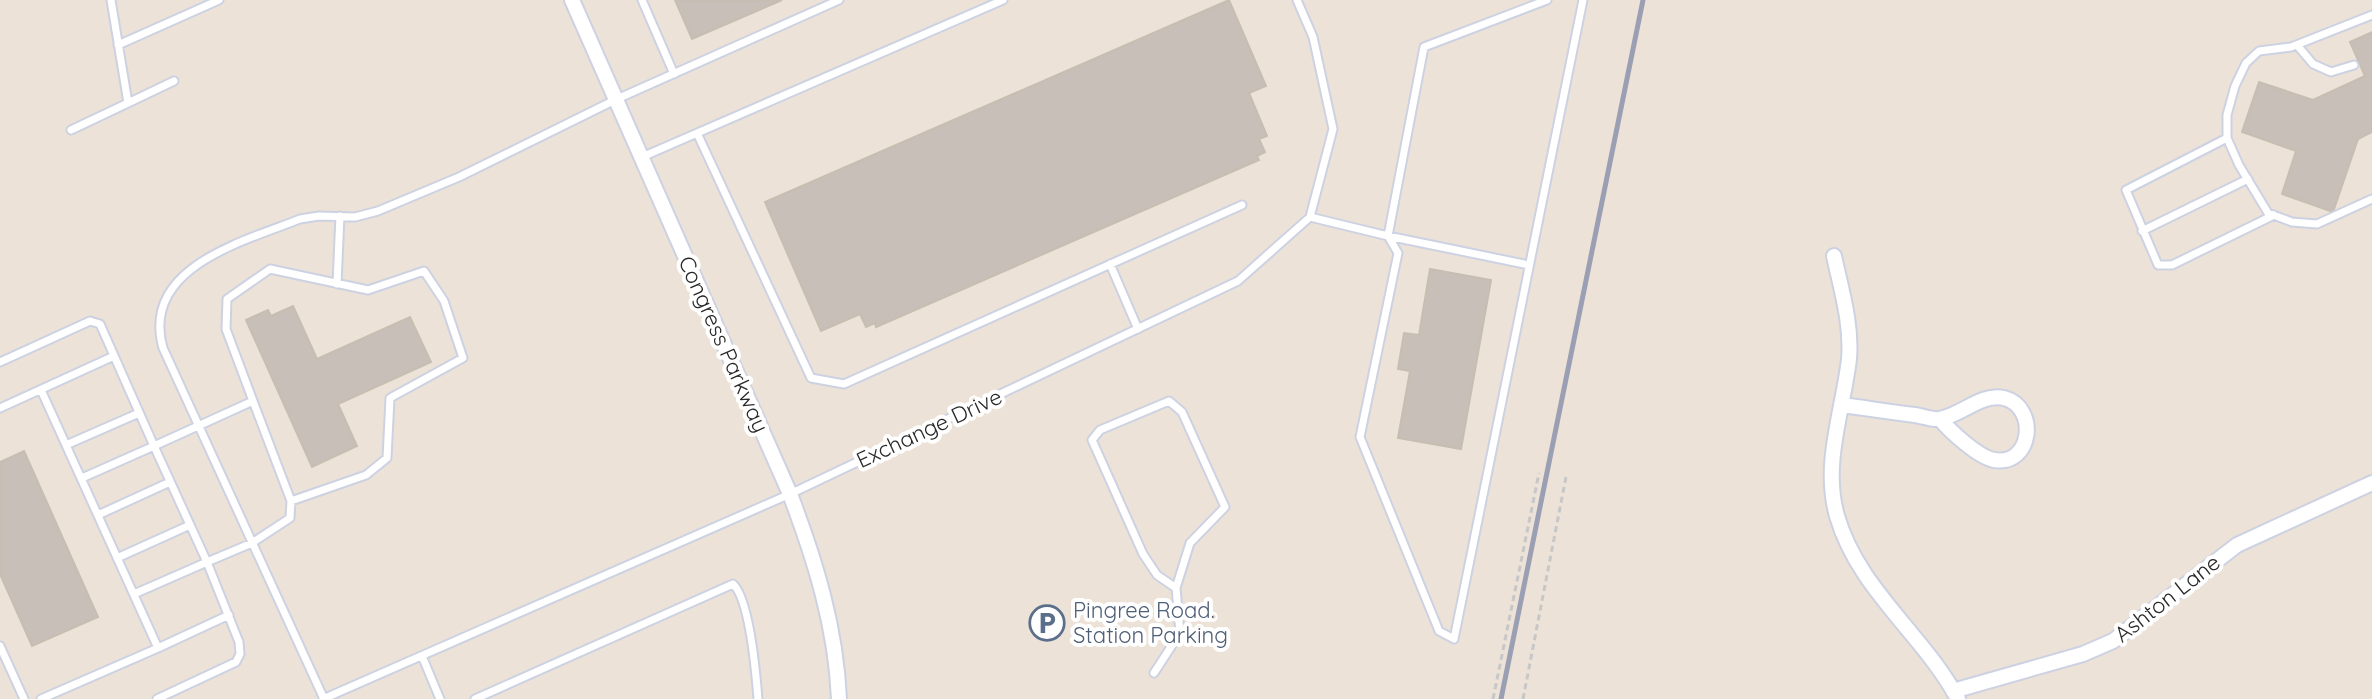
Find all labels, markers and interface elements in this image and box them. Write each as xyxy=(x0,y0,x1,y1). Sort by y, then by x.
street label: Congress Parkway xyxy=(673,251,775,437)
street label: Exchange Drive xyxy=(852,382,1006,474)
street label: Ashton Lane xyxy=(2109,548,2225,648)
place label: Pingree Road. Station Parking xyxy=(1073,596,1228,649)
parking icon: Pingree Road. Station Parking xyxy=(1028,604,1066,642)

